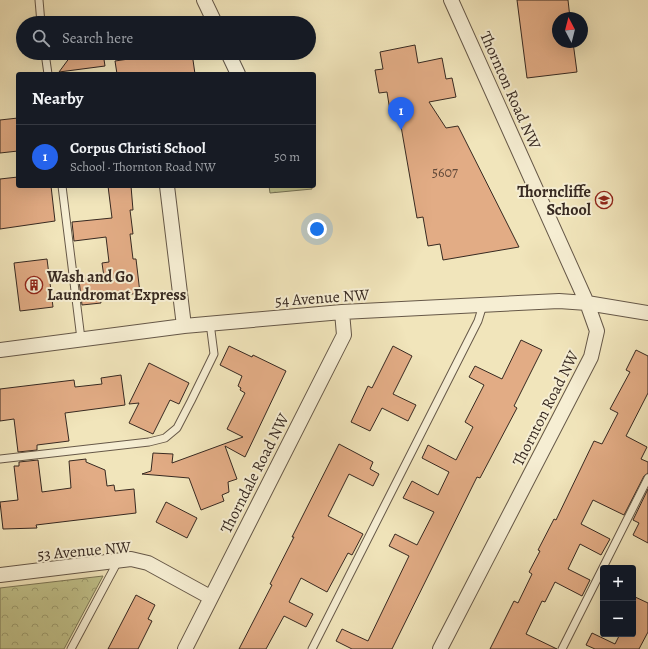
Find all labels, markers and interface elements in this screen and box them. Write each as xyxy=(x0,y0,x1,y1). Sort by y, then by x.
north arrow xyxy=(552,12,588,48)
search box xyxy=(16,16,316,60)
icon: search xyxy=(30,27,52,49)
text: Search here xyxy=(62,28,133,48)
street label: Thornton Road NW xyxy=(474,28,546,153)
text: Nearby xyxy=(32,87,83,110)
pin: 1 xyxy=(388,97,414,130)
text: Corpus Christi School xyxy=(70,138,206,158)
text: 1 xyxy=(43,148,47,165)
text: 50 m xyxy=(274,148,300,165)
text: School · Thornton Road NW xyxy=(70,158,216,175)
house number: 5607 xyxy=(432,163,458,182)
place label: Thorncliffe School xyxy=(517,181,592,221)
school or university icon: Thorncliffe School xyxy=(594,190,614,210)
your location xyxy=(307,219,327,239)
place label: Wash and Go Laundromat Express xyxy=(46,266,186,306)
building icon: Wash and Go Laundromat Express xyxy=(24,275,44,295)
street label: 54 Avenue NW xyxy=(274,284,370,312)
street label: Thornton Road NW xyxy=(507,347,585,470)
street label: Thorndale Road NW xyxy=(215,410,295,537)
street label: 53 Avenue NW xyxy=(36,536,132,566)
map controls xyxy=(600,565,636,637)
button: + xyxy=(600,565,636,601)
button: − xyxy=(600,601,636,637)

